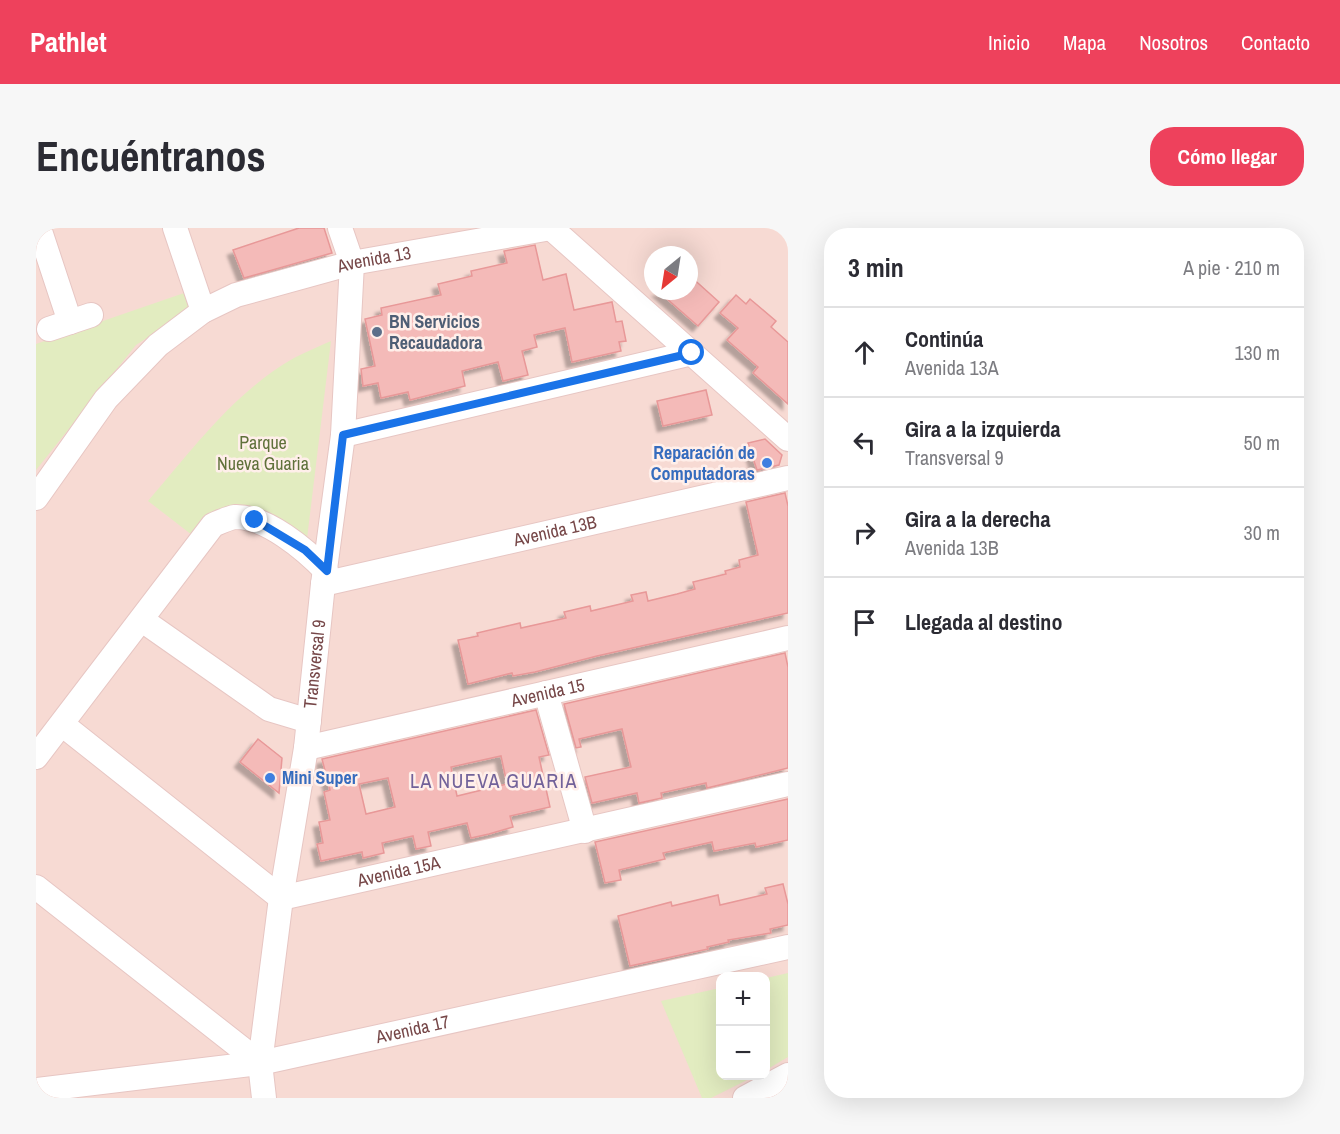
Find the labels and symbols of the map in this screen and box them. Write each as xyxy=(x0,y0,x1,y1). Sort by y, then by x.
street label: Avenida 13 xyxy=(333,240,413,279)
north arrow xyxy=(644,246,698,300)
place label: BN Servicios Recaudadora xyxy=(389,309,483,355)
marker: BN Servicios Recaudadora xyxy=(370,325,384,339)
route start xyxy=(678,339,704,365)
park label: Parque Nueva Guaria xyxy=(217,430,309,476)
place label: Reparación de Computadoras xyxy=(651,440,755,486)
marker: Reparación de Computadoras xyxy=(760,456,774,470)
route end xyxy=(241,506,267,532)
street label: Avenida 13B xyxy=(510,509,599,552)
street label: Transversal 9 xyxy=(297,618,331,710)
street label: Avenida 15 xyxy=(508,672,587,713)
place label: Mini Super xyxy=(282,765,358,790)
district label: LA NUEVA GUARIA xyxy=(410,767,578,794)
marker: Mini Super xyxy=(263,771,277,785)
street label: Avenida 15A xyxy=(354,850,443,893)
street label: Avenida 17 xyxy=(373,1009,452,1049)

